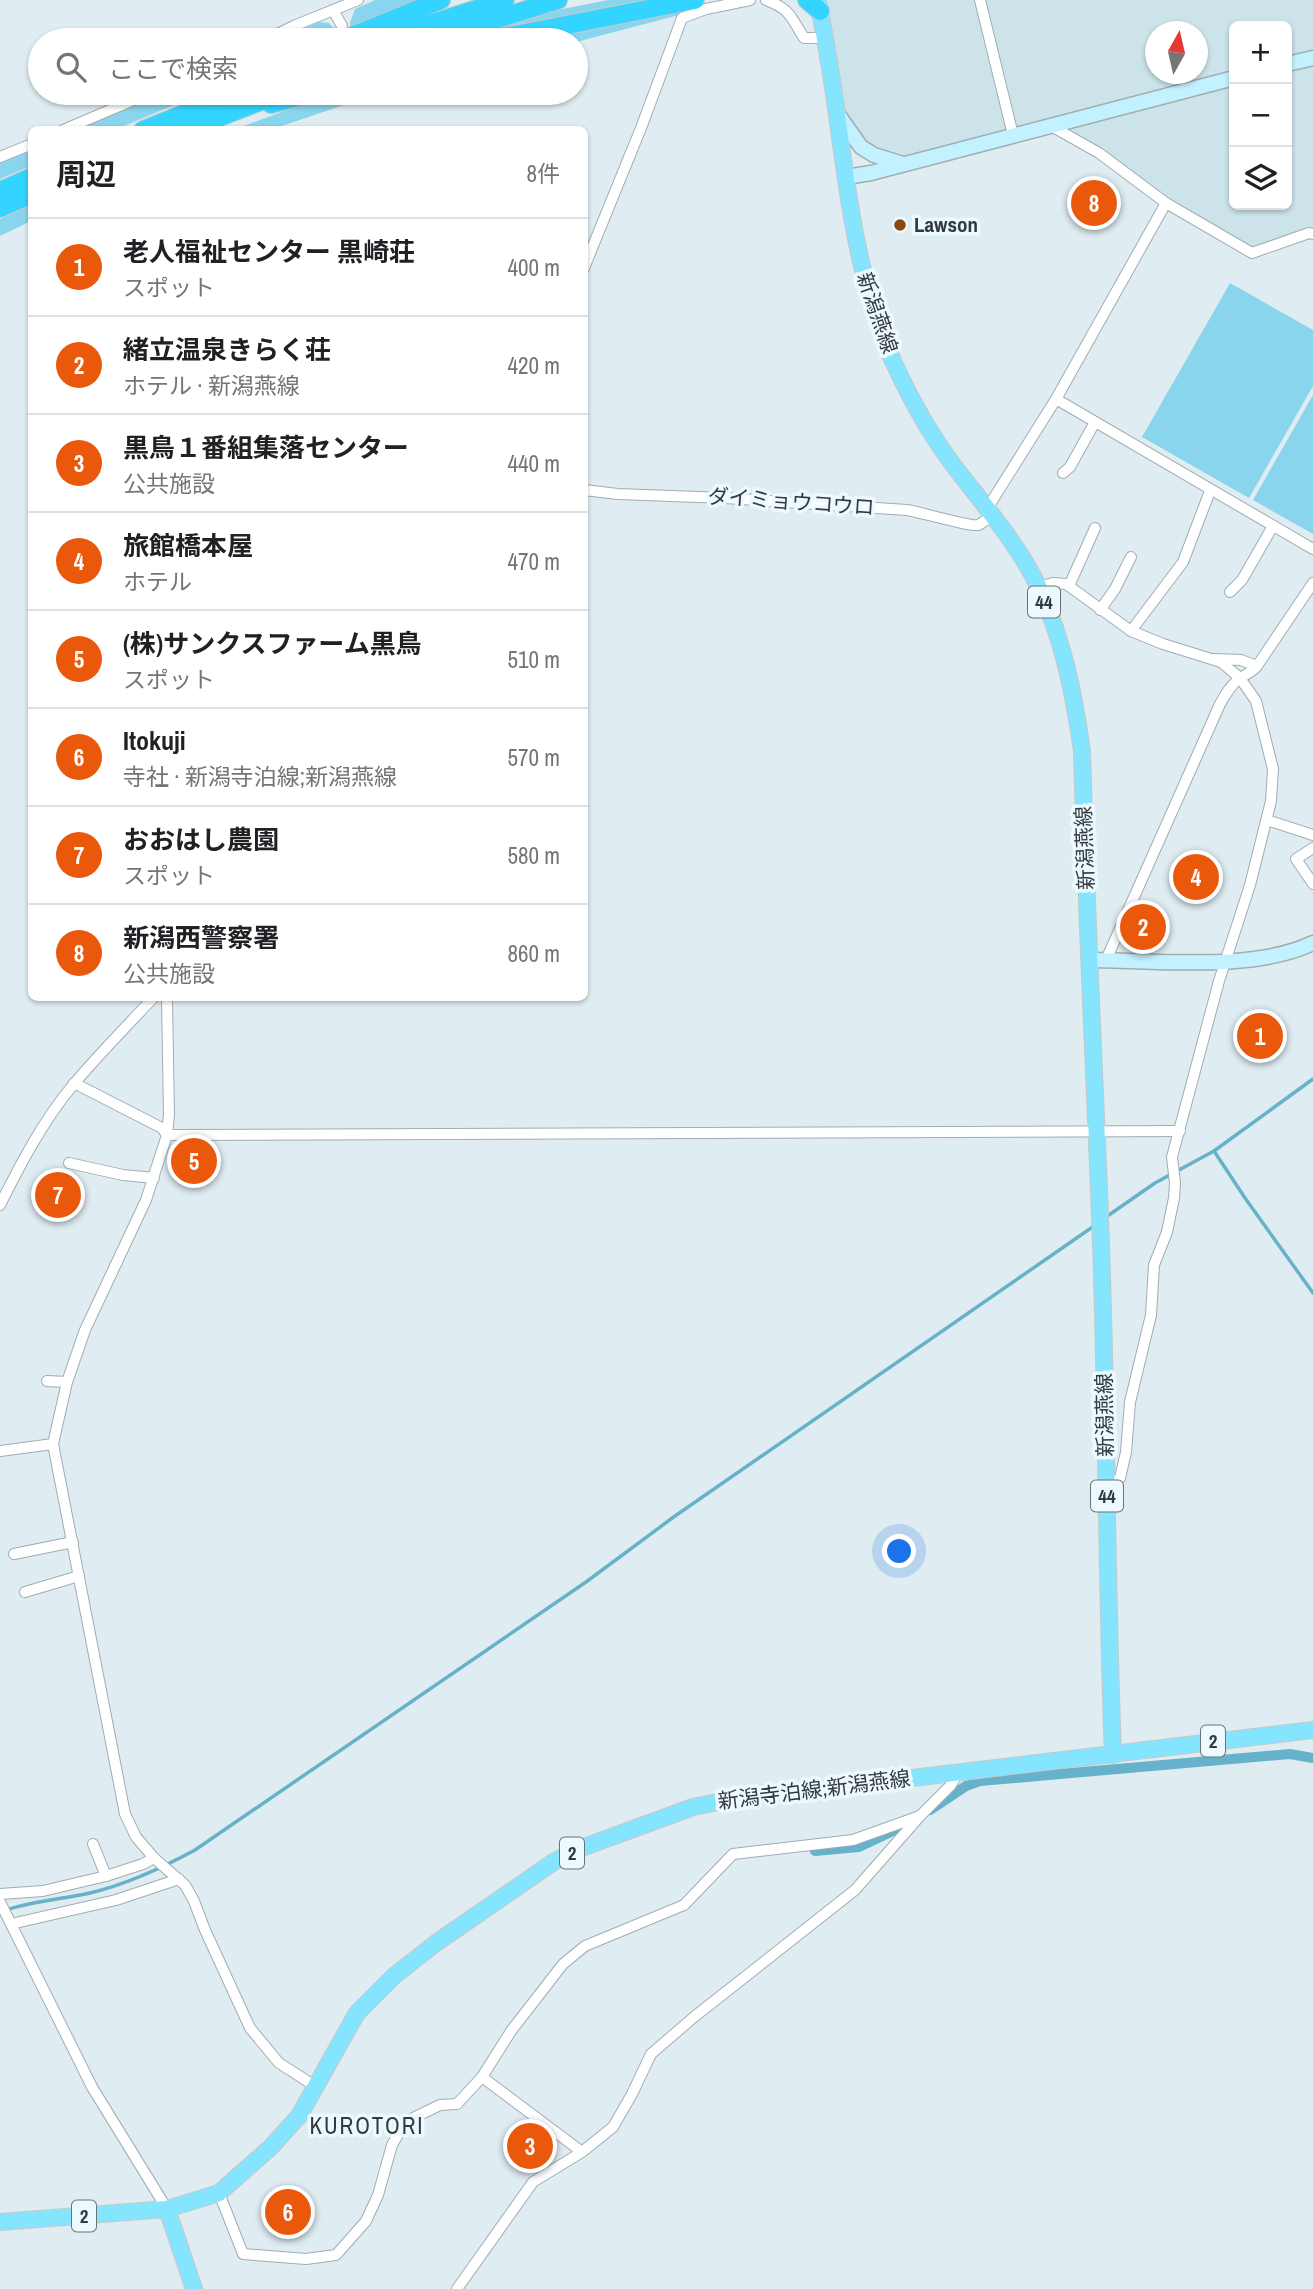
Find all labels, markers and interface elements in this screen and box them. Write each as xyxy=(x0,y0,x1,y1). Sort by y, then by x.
north arrow xyxy=(1145,21,1208,84)
map controls xyxy=(1229,21,1292,210)
button: + xyxy=(1229,21,1292,84)
search box xyxy=(28,28,588,105)
icon: search xyxy=(52,48,90,86)
text: ここで検索 xyxy=(108,51,238,86)
button: − xyxy=(1229,84,1292,147)
button: layers xyxy=(1229,147,1292,210)
text: 周辺 xyxy=(56,154,116,194)
text: 8件 xyxy=(527,158,560,189)
pin: 8 xyxy=(1071,177,1117,229)
place label: Lawson xyxy=(914,210,978,239)
marker: Lawson xyxy=(892,217,908,233)
text: 老人福祉センター 黒崎荘 xyxy=(123,234,415,269)
text: 1 xyxy=(74,252,84,283)
text: 400 m xyxy=(508,252,560,283)
street label: 新潟燕線 xyxy=(850,268,905,357)
text: スポット xyxy=(123,272,215,303)
text: 緒立温泉きらく荘 xyxy=(123,332,331,367)
text: 2 xyxy=(74,350,84,381)
text: 420 m xyxy=(508,350,560,381)
text: ホテル · 新潟燕線 xyxy=(123,370,300,401)
text: 黒鳥１番組集落センター xyxy=(123,430,409,465)
text: 3 xyxy=(74,448,84,479)
text: 440 m xyxy=(508,448,560,479)
text: 公共施設 xyxy=(123,468,215,499)
street label: ダイミョウコウロ xyxy=(707,481,875,522)
text: 旅館橋本屋 xyxy=(123,528,253,563)
text: 4 xyxy=(74,546,84,577)
text: 470 m xyxy=(508,546,560,577)
text: ホテル xyxy=(123,566,192,597)
road number: 44 xyxy=(1028,586,1060,618)
text: (株)サンクスファーム黒鳥 xyxy=(123,626,422,661)
text: 5 xyxy=(74,644,84,675)
text: 510 m xyxy=(508,644,560,675)
text: スポット xyxy=(123,664,215,695)
text: Itokuji xyxy=(123,723,186,758)
text: 6 xyxy=(74,742,84,773)
text: 570 m xyxy=(508,742,560,773)
text: 寺社 · 新潟寺泊線;新潟燕線 xyxy=(123,761,397,792)
street label: 新潟燕線 xyxy=(1069,806,1100,890)
text: おおはし農園 xyxy=(123,822,279,857)
text: 7 xyxy=(74,840,84,871)
text: 580 m xyxy=(508,840,560,871)
pin: 4 xyxy=(1173,851,1219,903)
text: スポット xyxy=(123,860,215,891)
pin: 2 xyxy=(1120,901,1166,953)
text: 新潟西警察署 xyxy=(123,920,279,955)
text: 8 xyxy=(74,938,84,969)
text: 860 m xyxy=(508,938,560,969)
text: 公共施設 xyxy=(123,958,215,989)
pin: 1 xyxy=(1237,1010,1283,1062)
pin: 5 xyxy=(171,1135,217,1187)
pin: 7 xyxy=(35,1169,81,1221)
street label: 新潟燕線 xyxy=(1089,1373,1120,1457)
road number: 44 xyxy=(1091,1480,1123,1512)
your location xyxy=(882,1534,916,1568)
road number: 2 xyxy=(1201,1726,1225,1756)
street label: 新潟寺泊線;新潟燕線 xyxy=(716,1763,912,1816)
road number: 2 xyxy=(560,1838,584,1868)
district label: KUROTORI xyxy=(309,2110,425,2141)
pin: 3 xyxy=(507,2120,553,2172)
pin: 6 xyxy=(265,2186,311,2238)
road number: 2 xyxy=(72,2200,96,2232)

